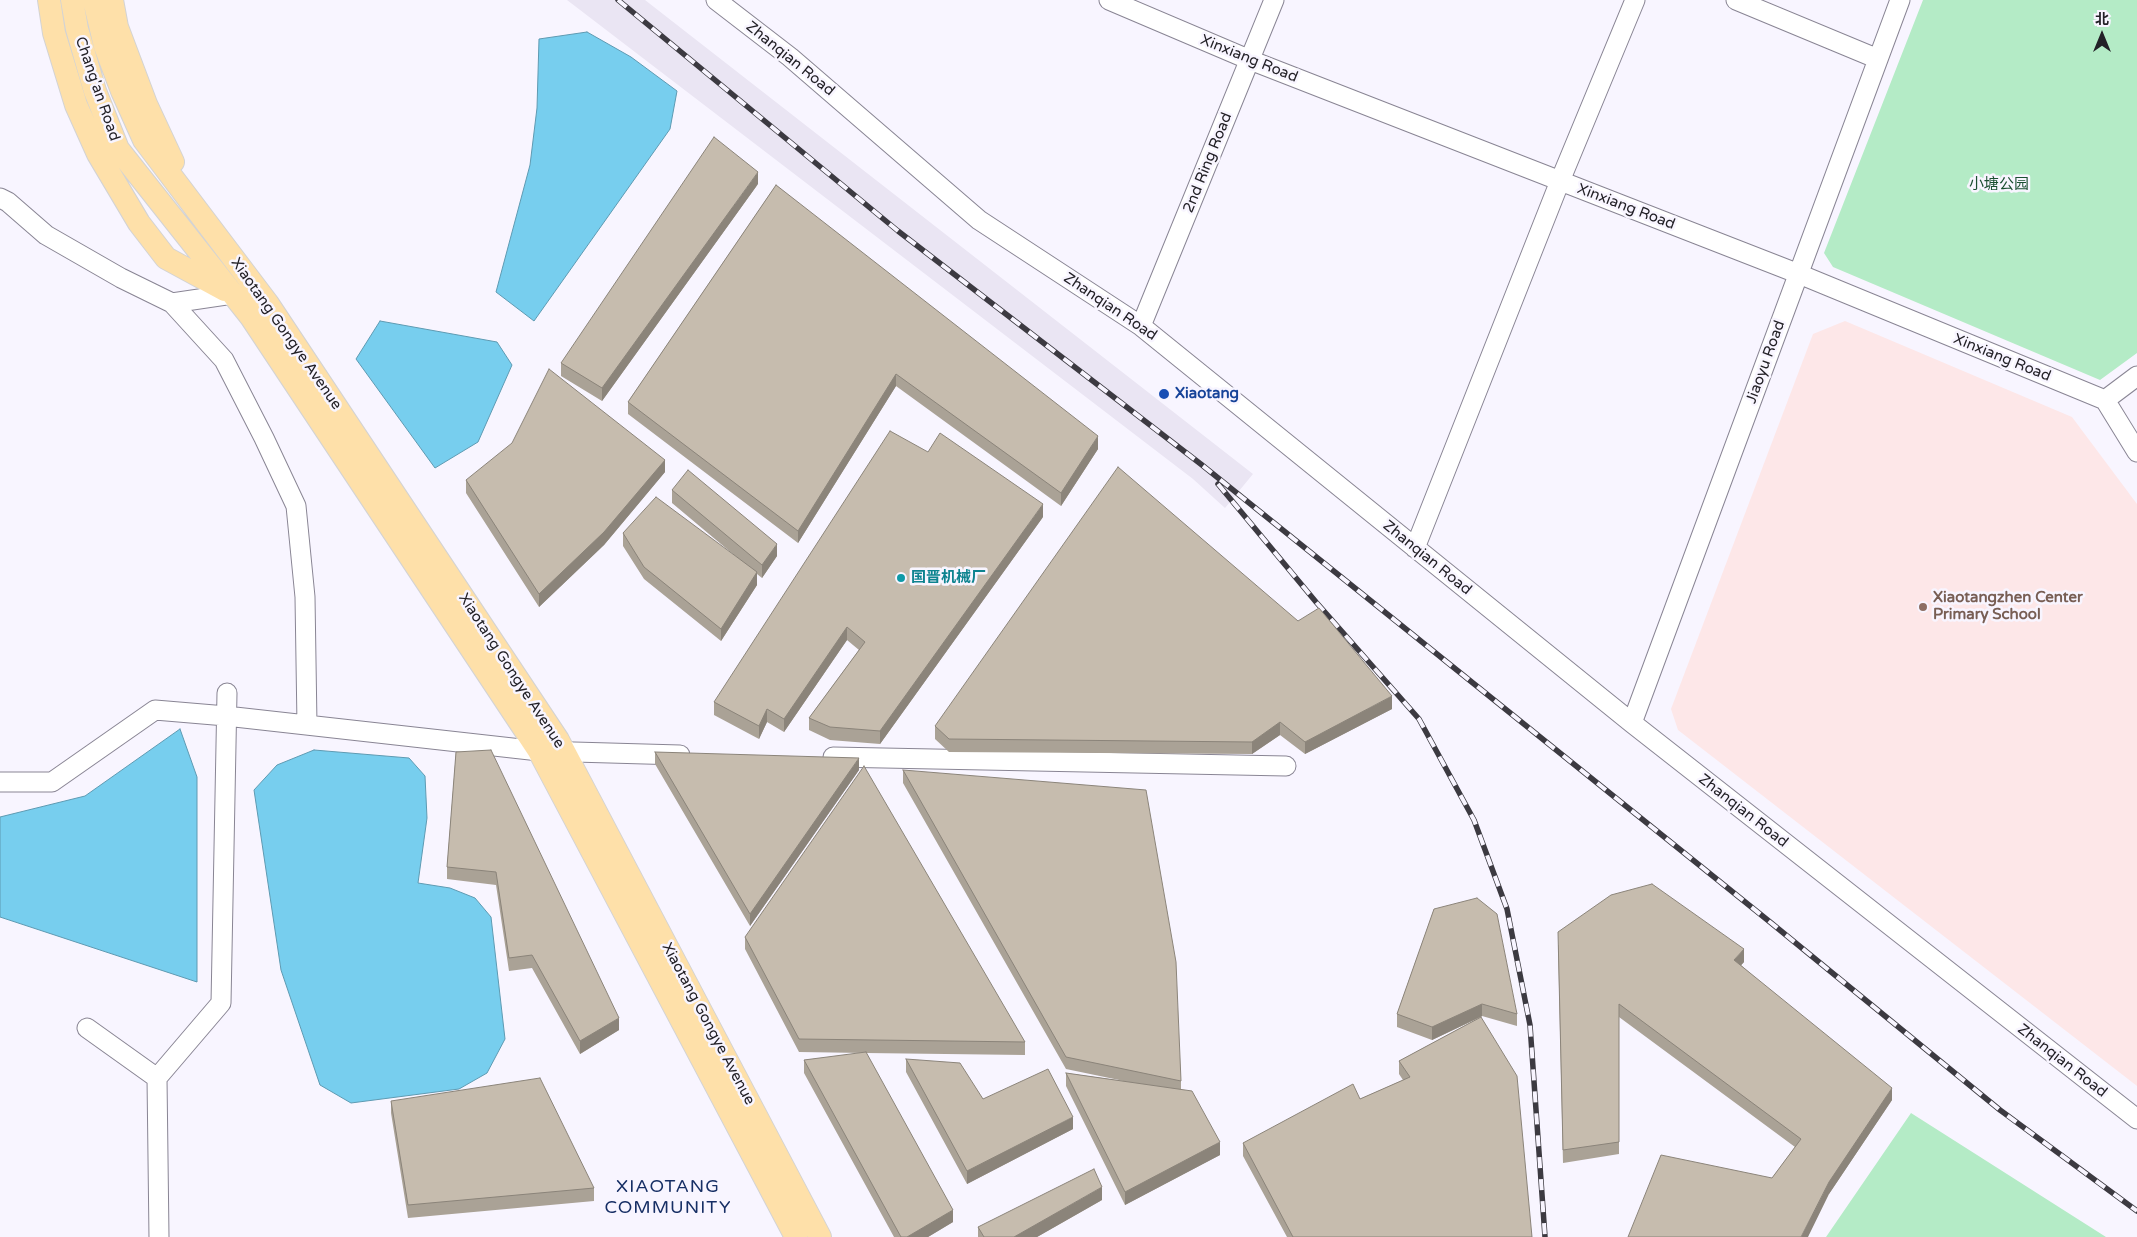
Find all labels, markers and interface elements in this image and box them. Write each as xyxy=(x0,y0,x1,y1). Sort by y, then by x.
north arrow xyxy=(2077,10,2127,60)
text: 北 xyxy=(2095,11,2109,28)
street label: Zhanqian Road xyxy=(742,18,838,100)
street label: Xinxiang Road xyxy=(1198,31,1300,87)
street label: Chang'an Road xyxy=(71,35,123,143)
street label: 2nd Ring Road xyxy=(1180,110,1236,216)
park label: 小塘公园 xyxy=(1969,176,2029,194)
street label: Xinxiang Road xyxy=(1575,180,1677,234)
street label: Xiaotang Gongye Avenue xyxy=(227,255,345,413)
street label: Zhanqian Road xyxy=(1060,269,1160,345)
street label: Jiaoyu Road xyxy=(1743,318,1789,406)
street label: Xinxiang Road xyxy=(1951,330,2053,386)
place label: Xiaotang xyxy=(1175,385,1239,403)
marker: Xiaotang xyxy=(1157,387,1171,401)
street label: Zhanqian Road xyxy=(1379,517,1475,599)
place label: 国晋机械厂 xyxy=(911,569,986,587)
marker: 国晋机械厂 xyxy=(895,572,907,584)
place label: Xiaotangzhen Center Primary School xyxy=(1933,589,2083,624)
street label: Xiaotang Gongye Avenue xyxy=(454,590,568,752)
marker: Xiaotangzhen Center Primary School xyxy=(1917,601,1929,613)
street label: Zhanqian Road xyxy=(1695,770,1791,852)
street label: Xiaotang Gongye Avenue xyxy=(658,940,758,1108)
street label: Zhanqian Road xyxy=(2014,1020,2110,1102)
district label: XIAOTANG COMMUNITY xyxy=(603,1176,733,1218)

